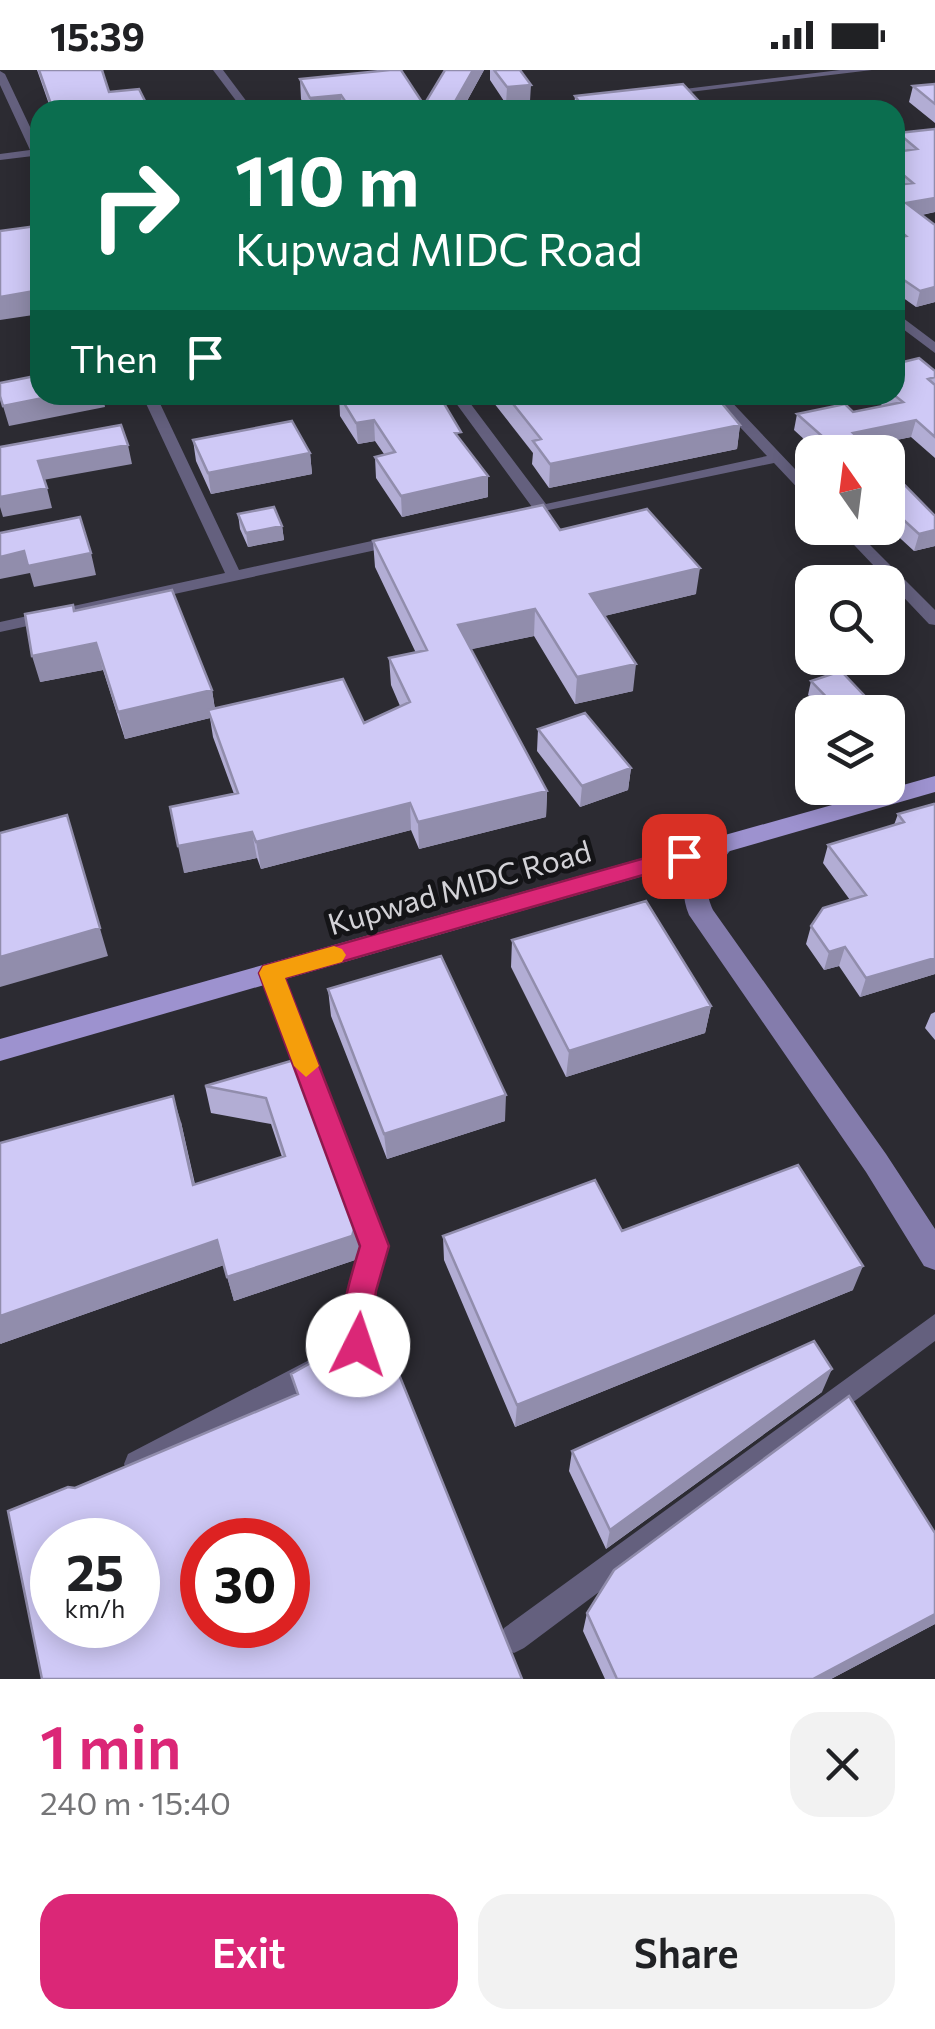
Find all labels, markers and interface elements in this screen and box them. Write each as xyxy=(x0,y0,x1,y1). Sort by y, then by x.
text: 15:39 xyxy=(50,12,145,59)
text: 110 m xyxy=(235,135,419,220)
icon: right xyxy=(70,140,200,270)
text: Kupwad MIDC Road xyxy=(235,220,643,275)
icon: arrive xyxy=(178,330,233,385)
text: Then xyxy=(70,334,158,381)
north arrow xyxy=(795,435,905,545)
map controls xyxy=(795,435,905,805)
button: search xyxy=(795,565,905,675)
button: layers xyxy=(795,695,905,805)
pin xyxy=(642,814,727,899)
icon: arrive xyxy=(657,829,712,884)
street label: Kupwad MIDC Road xyxy=(323,831,595,941)
position arrow xyxy=(306,1293,410,1397)
speed limit sign: 30 xyxy=(180,1518,310,1648)
text: 25 xyxy=(66,1540,124,1601)
text: km/h xyxy=(65,1593,125,1623)
text: 1 min xyxy=(40,1708,181,1781)
button: close xyxy=(790,1712,895,1817)
text: 240 m · 15:40 xyxy=(40,1782,231,1822)
button: Exit xyxy=(40,1894,458,2009)
button: Share xyxy=(478,1894,895,2009)

